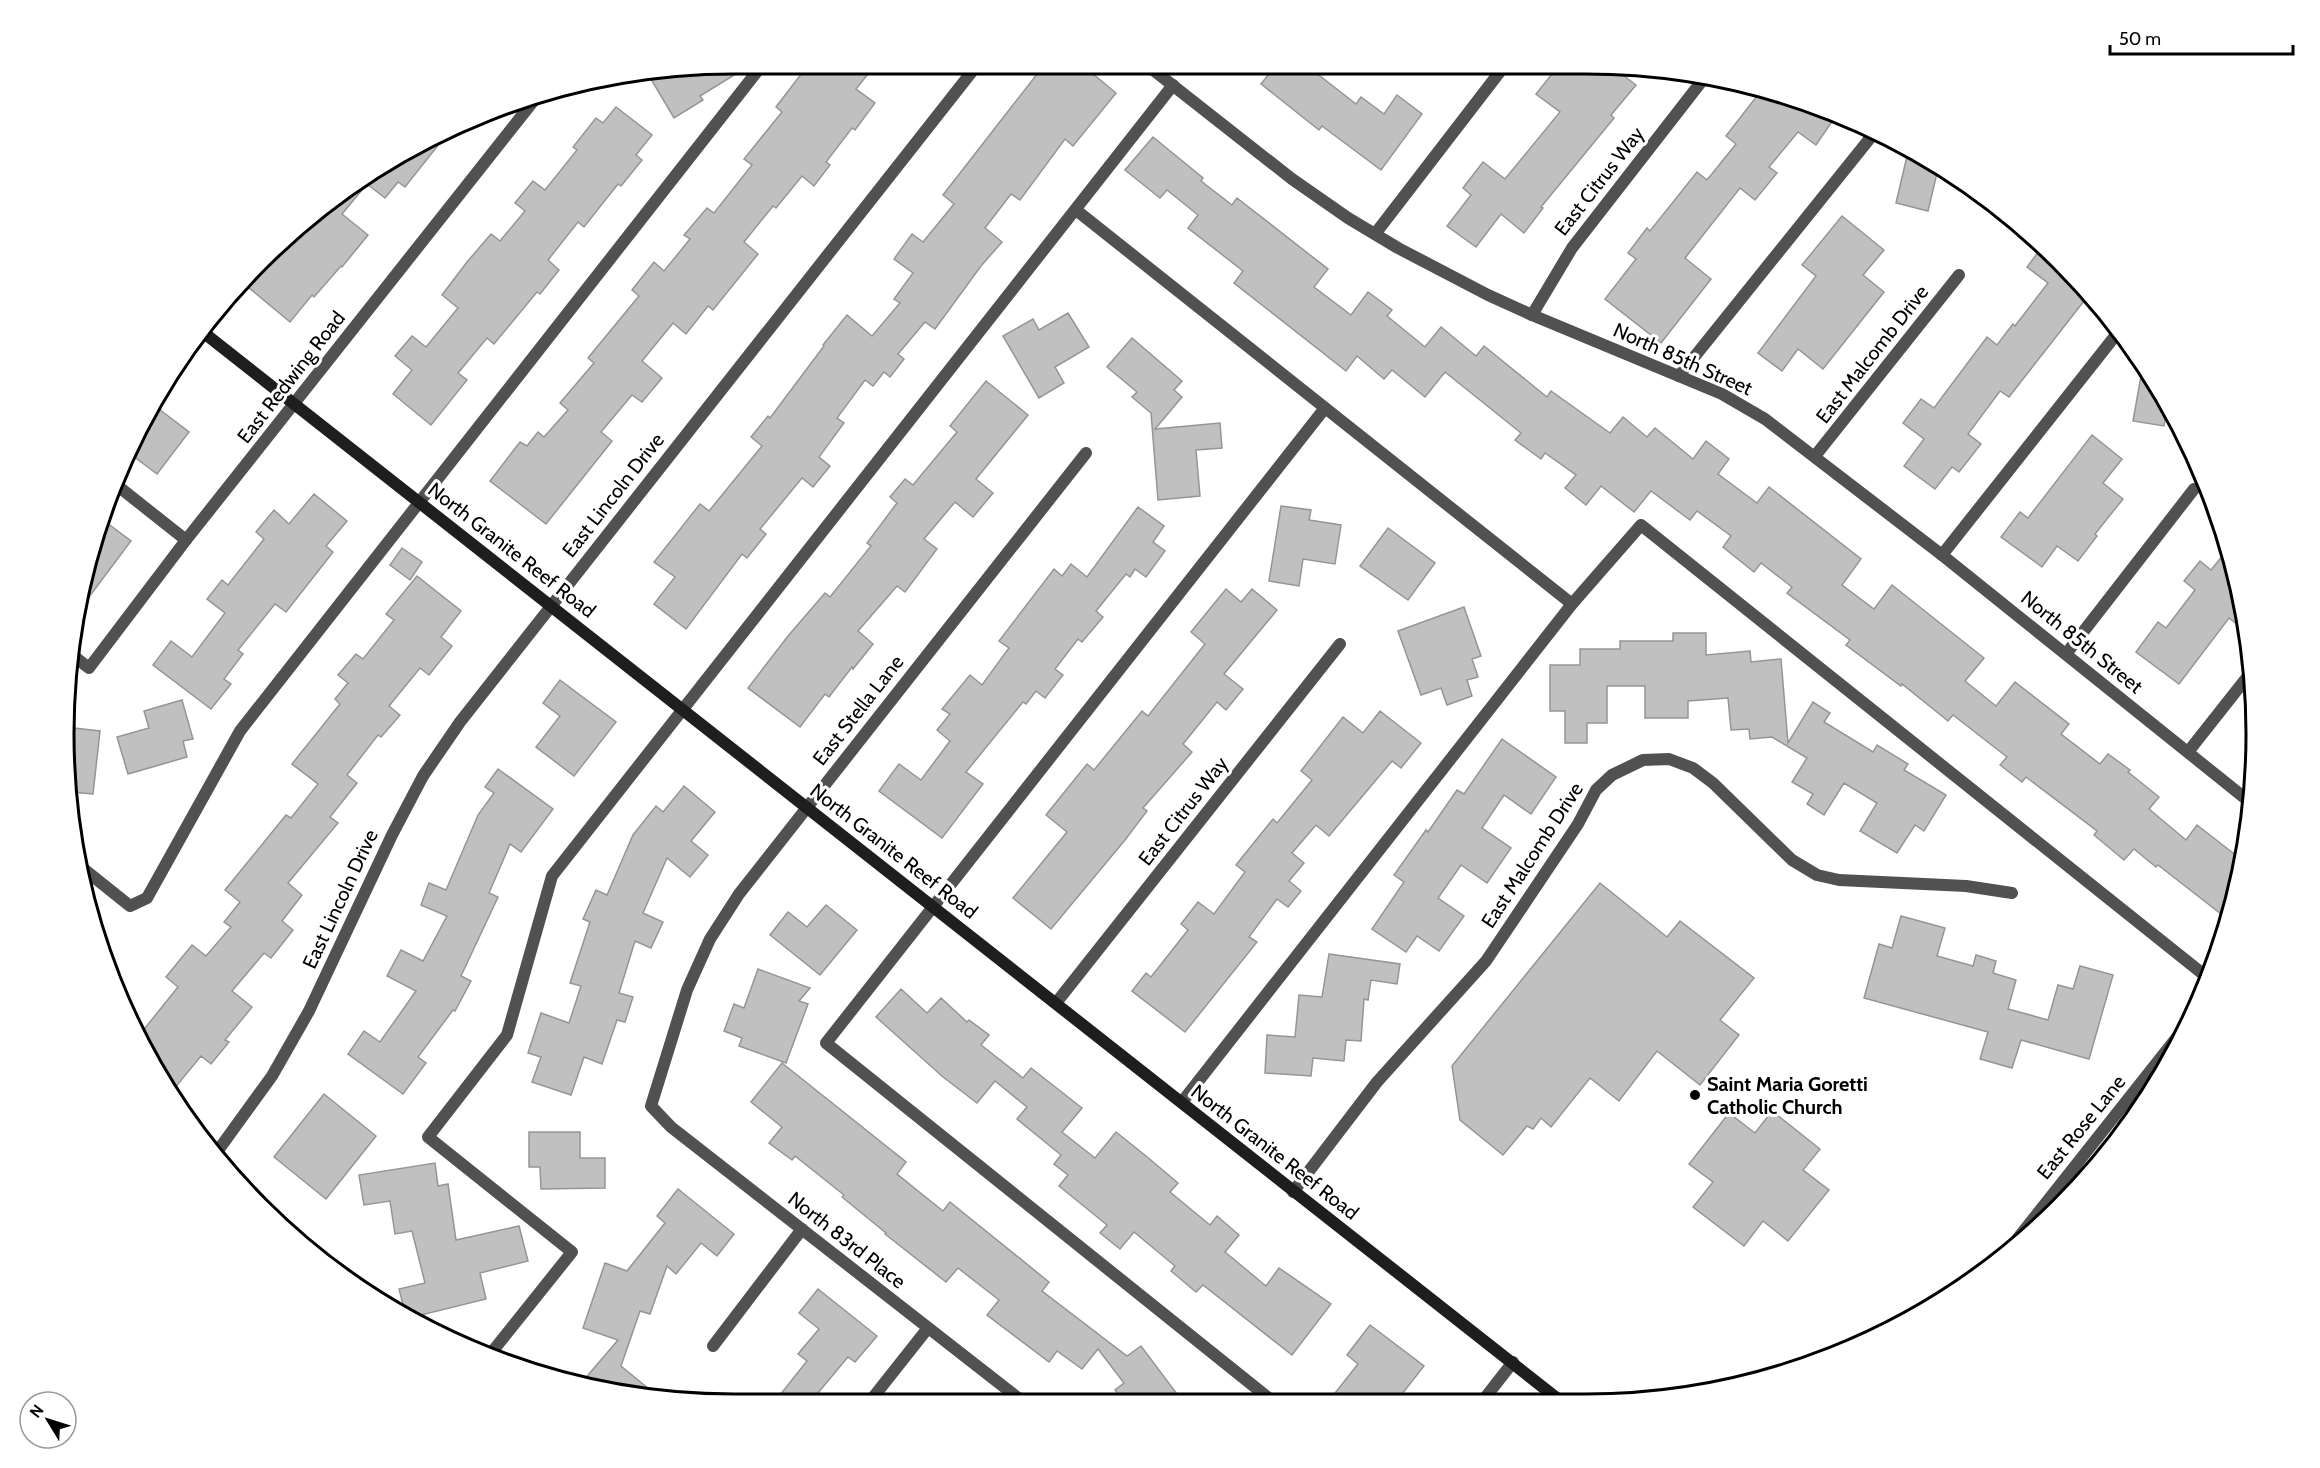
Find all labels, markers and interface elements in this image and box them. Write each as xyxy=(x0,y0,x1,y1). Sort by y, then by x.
scale bar xyxy=(2110,18,2293,56)
text: 50 m xyxy=(2119,28,2161,50)
street label: East Citrus Way xyxy=(1549,122,1649,240)
street label: East Malcomb Drive xyxy=(1811,280,1933,428)
street label: East Redwing Road xyxy=(232,306,350,448)
street label: North 85th Street xyxy=(1610,318,1756,400)
street label: East Lincoln Drive xyxy=(557,428,669,562)
street label: North Granite Reef Road xyxy=(424,477,600,623)
street label: North 85th Street xyxy=(2016,586,2148,699)
street label: East Stella Lane xyxy=(808,650,908,770)
street label: East Citrus Way xyxy=(1133,752,1233,870)
street label: North Granite Reef Road xyxy=(806,778,982,924)
street label: East Malcomb Drive xyxy=(1476,778,1588,932)
street label: East Lincoln Drive xyxy=(297,826,383,972)
street label: East Rose Lane xyxy=(2032,1070,2130,1184)
place label: Saint Maria Goretti Catholic Church xyxy=(1707,1072,1868,1119)
street label: North Granite Reef Road xyxy=(1187,1079,1363,1225)
marker: Saint Maria Goretti Catholic Church xyxy=(1688,1088,1702,1102)
street label: North 83rd Place xyxy=(783,1187,911,1293)
north arrow xyxy=(18,1390,78,1450)
text: N xyxy=(26,1401,48,1421)

